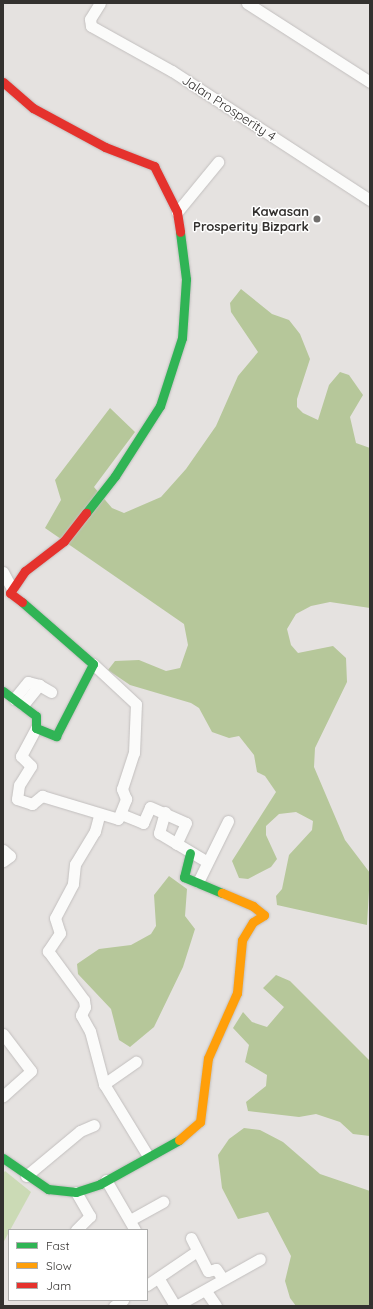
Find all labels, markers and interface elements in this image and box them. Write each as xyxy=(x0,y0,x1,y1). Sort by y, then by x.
street label: Jalan Prosperity 4 xyxy=(179,72,279,144)
place label: Kawasan Prosperity Bizpark xyxy=(193,204,309,235)
marker: Kawasan Prosperity Bizpark xyxy=(312,214,322,224)
legend xyxy=(8,1229,148,1301)
text: Fast xyxy=(46,1238,70,1253)
text: Slow xyxy=(46,1258,72,1273)
text: Jam xyxy=(46,1278,71,1293)

